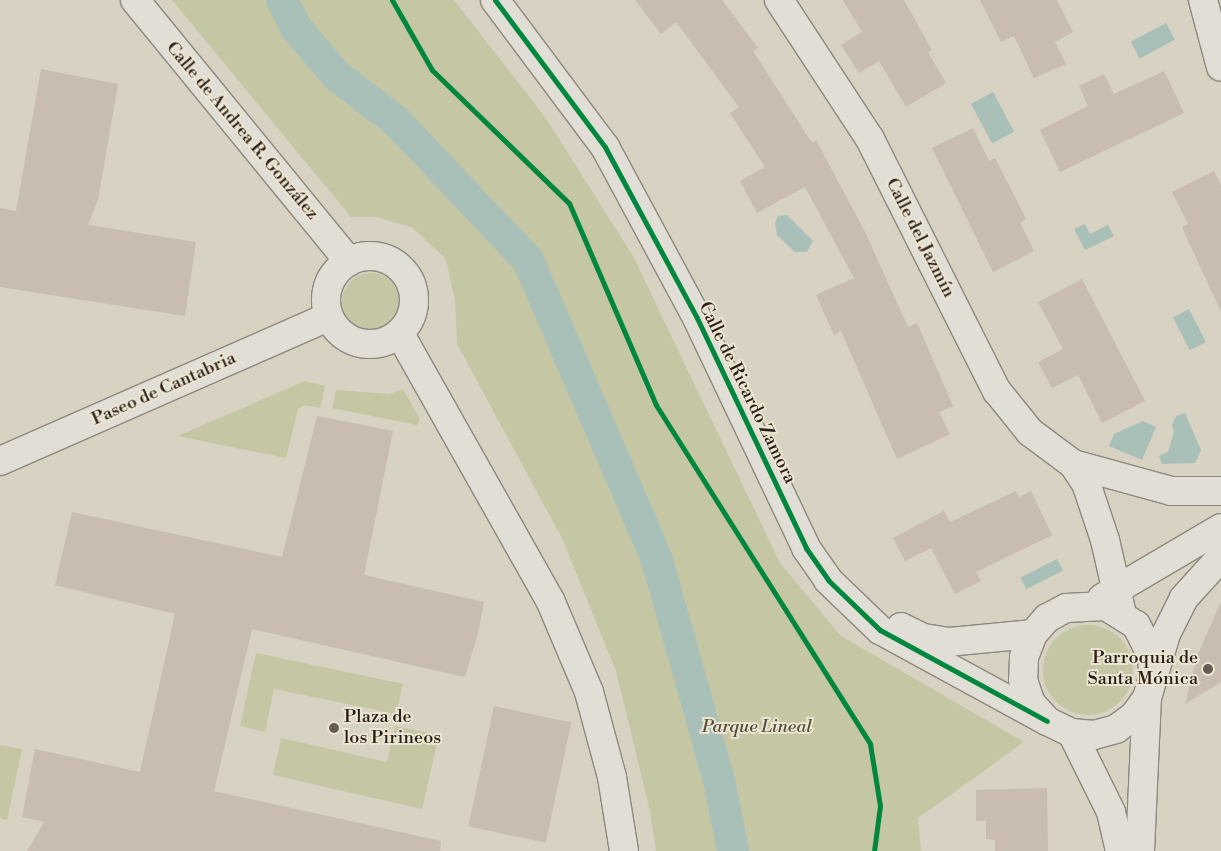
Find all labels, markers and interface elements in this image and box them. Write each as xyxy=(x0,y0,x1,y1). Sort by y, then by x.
street label: Calle de Andrea R. González xyxy=(161,38,323,224)
street label: Calle del Jazmín xyxy=(881,175,959,301)
street label: Calle de Ricardo Zamora xyxy=(694,299,800,487)
street label: Paseo de Cantabria xyxy=(88,347,240,431)
place label: Parroquia de Santa Mónica xyxy=(1087,648,1198,691)
marker: Parroquia de Santa Mónica xyxy=(1202,663,1214,675)
place label: Plaza de los Pirineos xyxy=(344,707,441,750)
park label: Parque Lineal xyxy=(702,716,812,738)
marker: Plaza de los Pirineos xyxy=(328,722,340,734)

